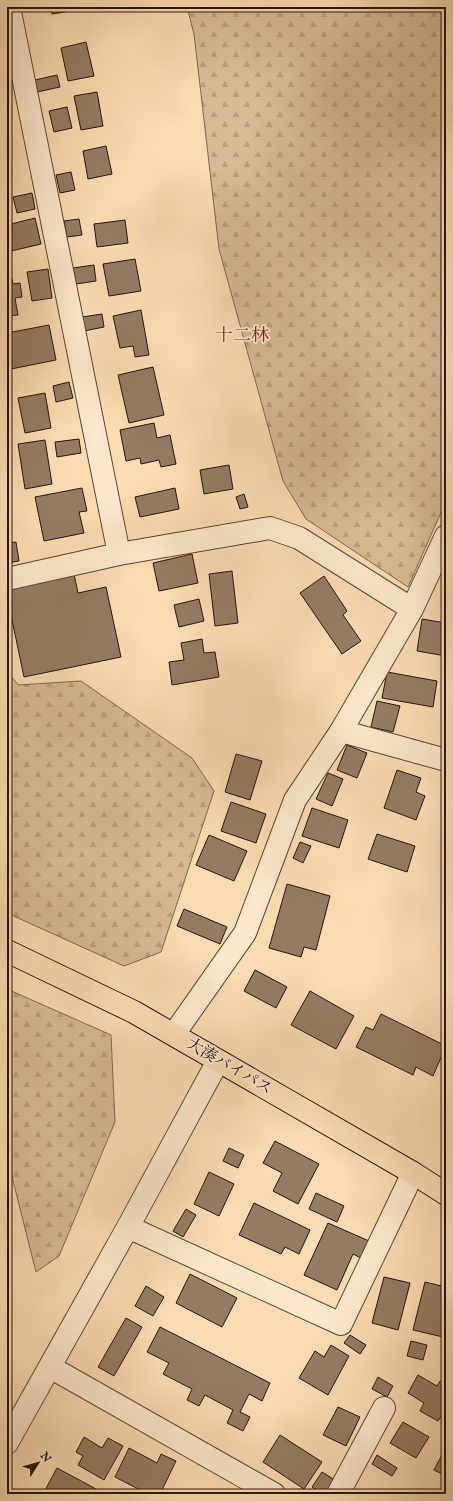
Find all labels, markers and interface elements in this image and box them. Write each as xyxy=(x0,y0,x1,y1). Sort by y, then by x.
district label: 十二林 xyxy=(215,325,269,348)
street label: 大湊バイパス xyxy=(183,1034,275,1100)
north arrow xyxy=(18,1443,58,1483)
text: N xyxy=(36,1449,54,1466)

